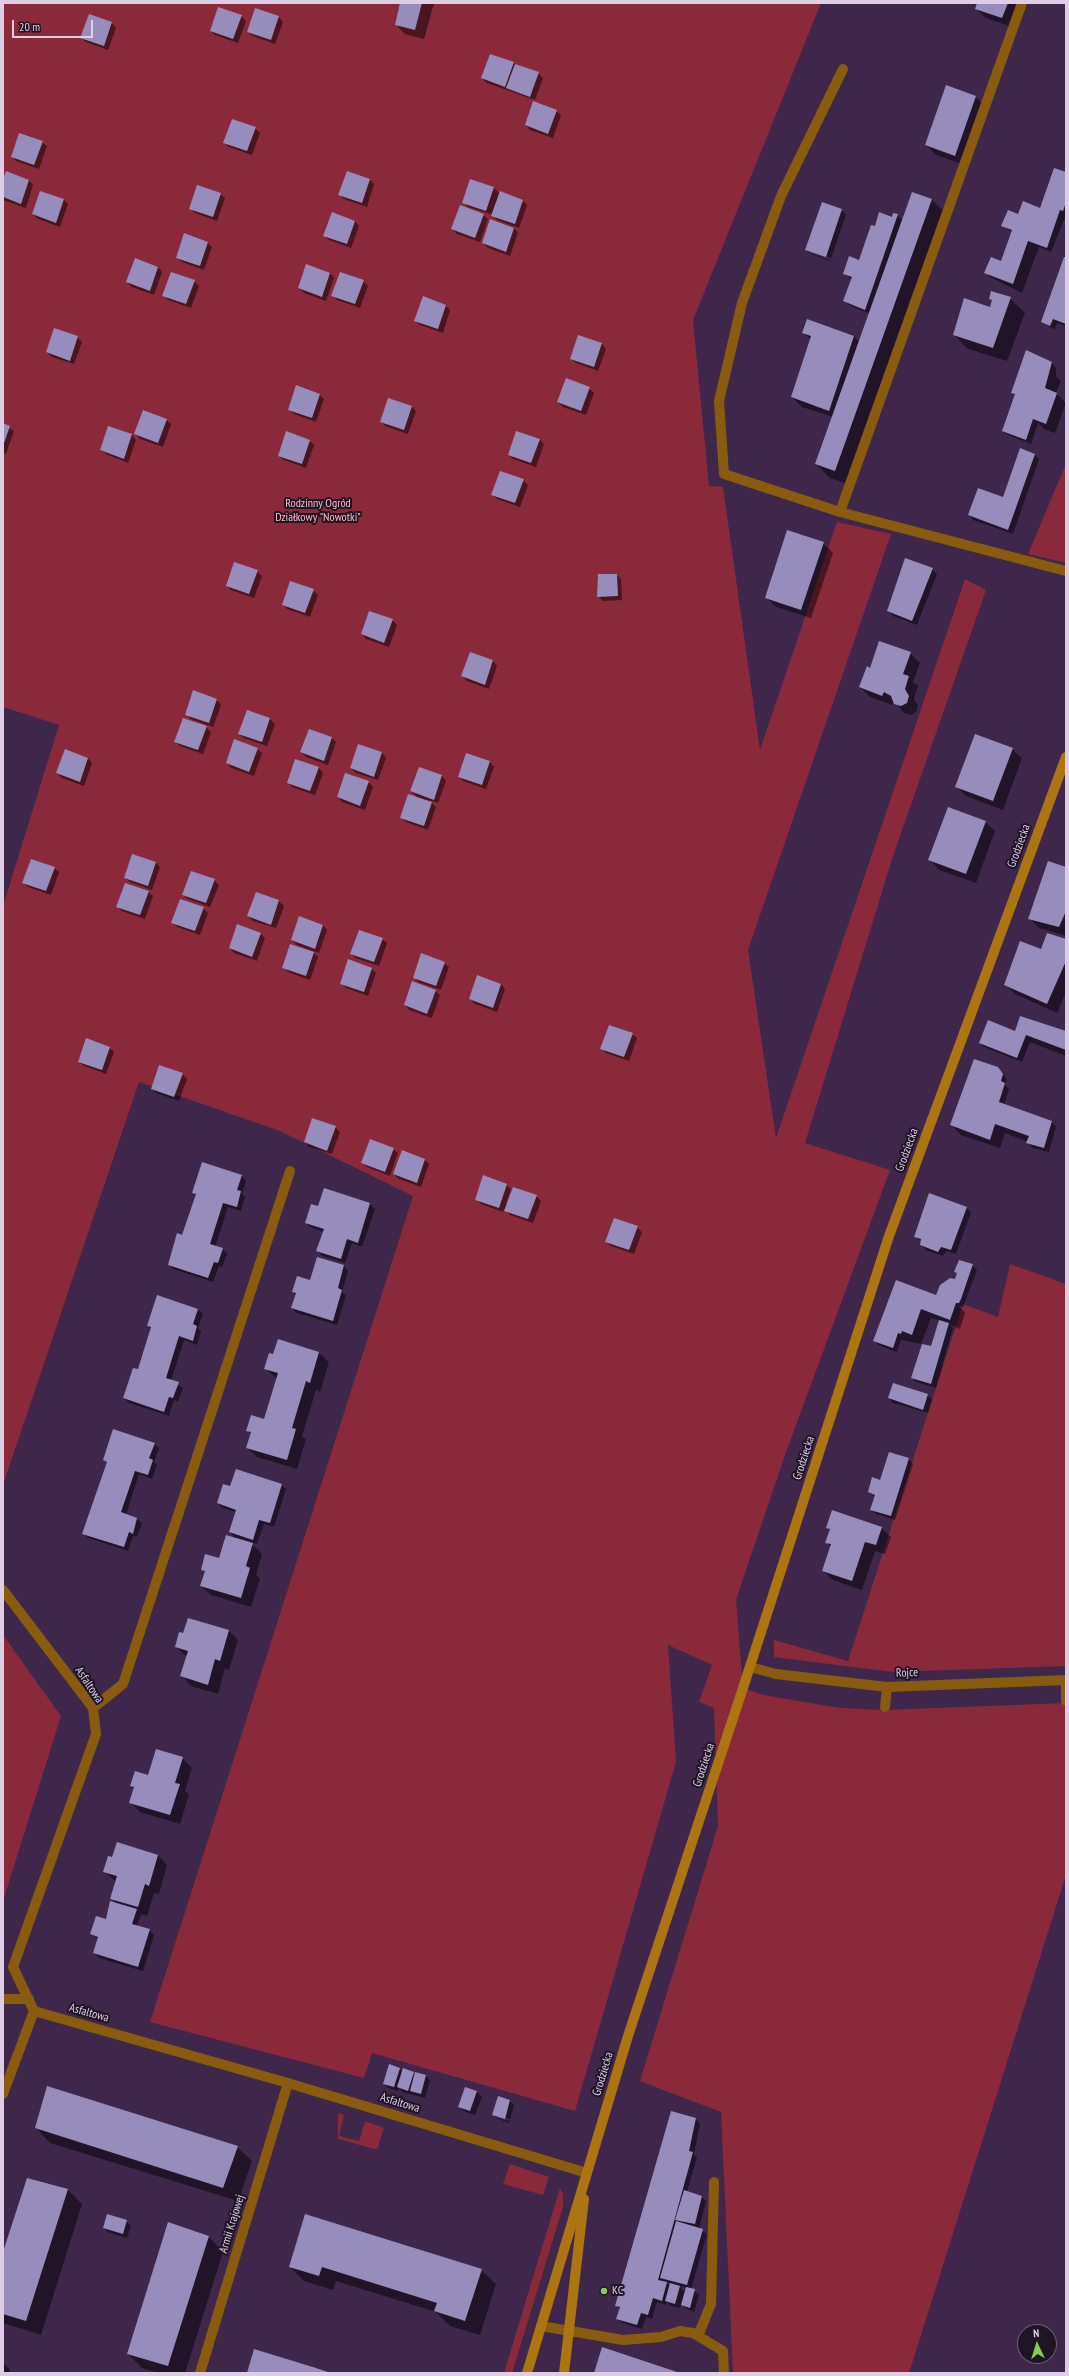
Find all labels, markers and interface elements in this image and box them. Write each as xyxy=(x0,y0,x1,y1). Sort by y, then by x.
scale bar xyxy=(14,12,95,38)
text: 20 m xyxy=(19,19,40,34)
park label: Rodzinny Ogród Działkowy "Nowotki" xyxy=(275,497,361,525)
street label: Grodziecka xyxy=(1005,822,1033,870)
street label: Grodziecka xyxy=(893,1126,921,1174)
street label: Grodziecka xyxy=(790,1434,818,1482)
street label: Asfaltowa xyxy=(72,1664,106,1706)
street label: Rojce xyxy=(896,1665,918,1681)
street label: Grodziecka xyxy=(690,1741,718,1789)
street label: Asfaltowa xyxy=(68,2000,110,2026)
street label: Grodziecka xyxy=(590,2050,616,2098)
street label: Asfaltowa xyxy=(378,2090,422,2116)
street label: Armii Krajowej xyxy=(216,2193,248,2255)
place label: KC xyxy=(612,2284,623,2298)
marker: KC xyxy=(599,2286,609,2296)
north arrow xyxy=(1017,2324,1057,2364)
text: N xyxy=(1033,2326,1040,2340)

